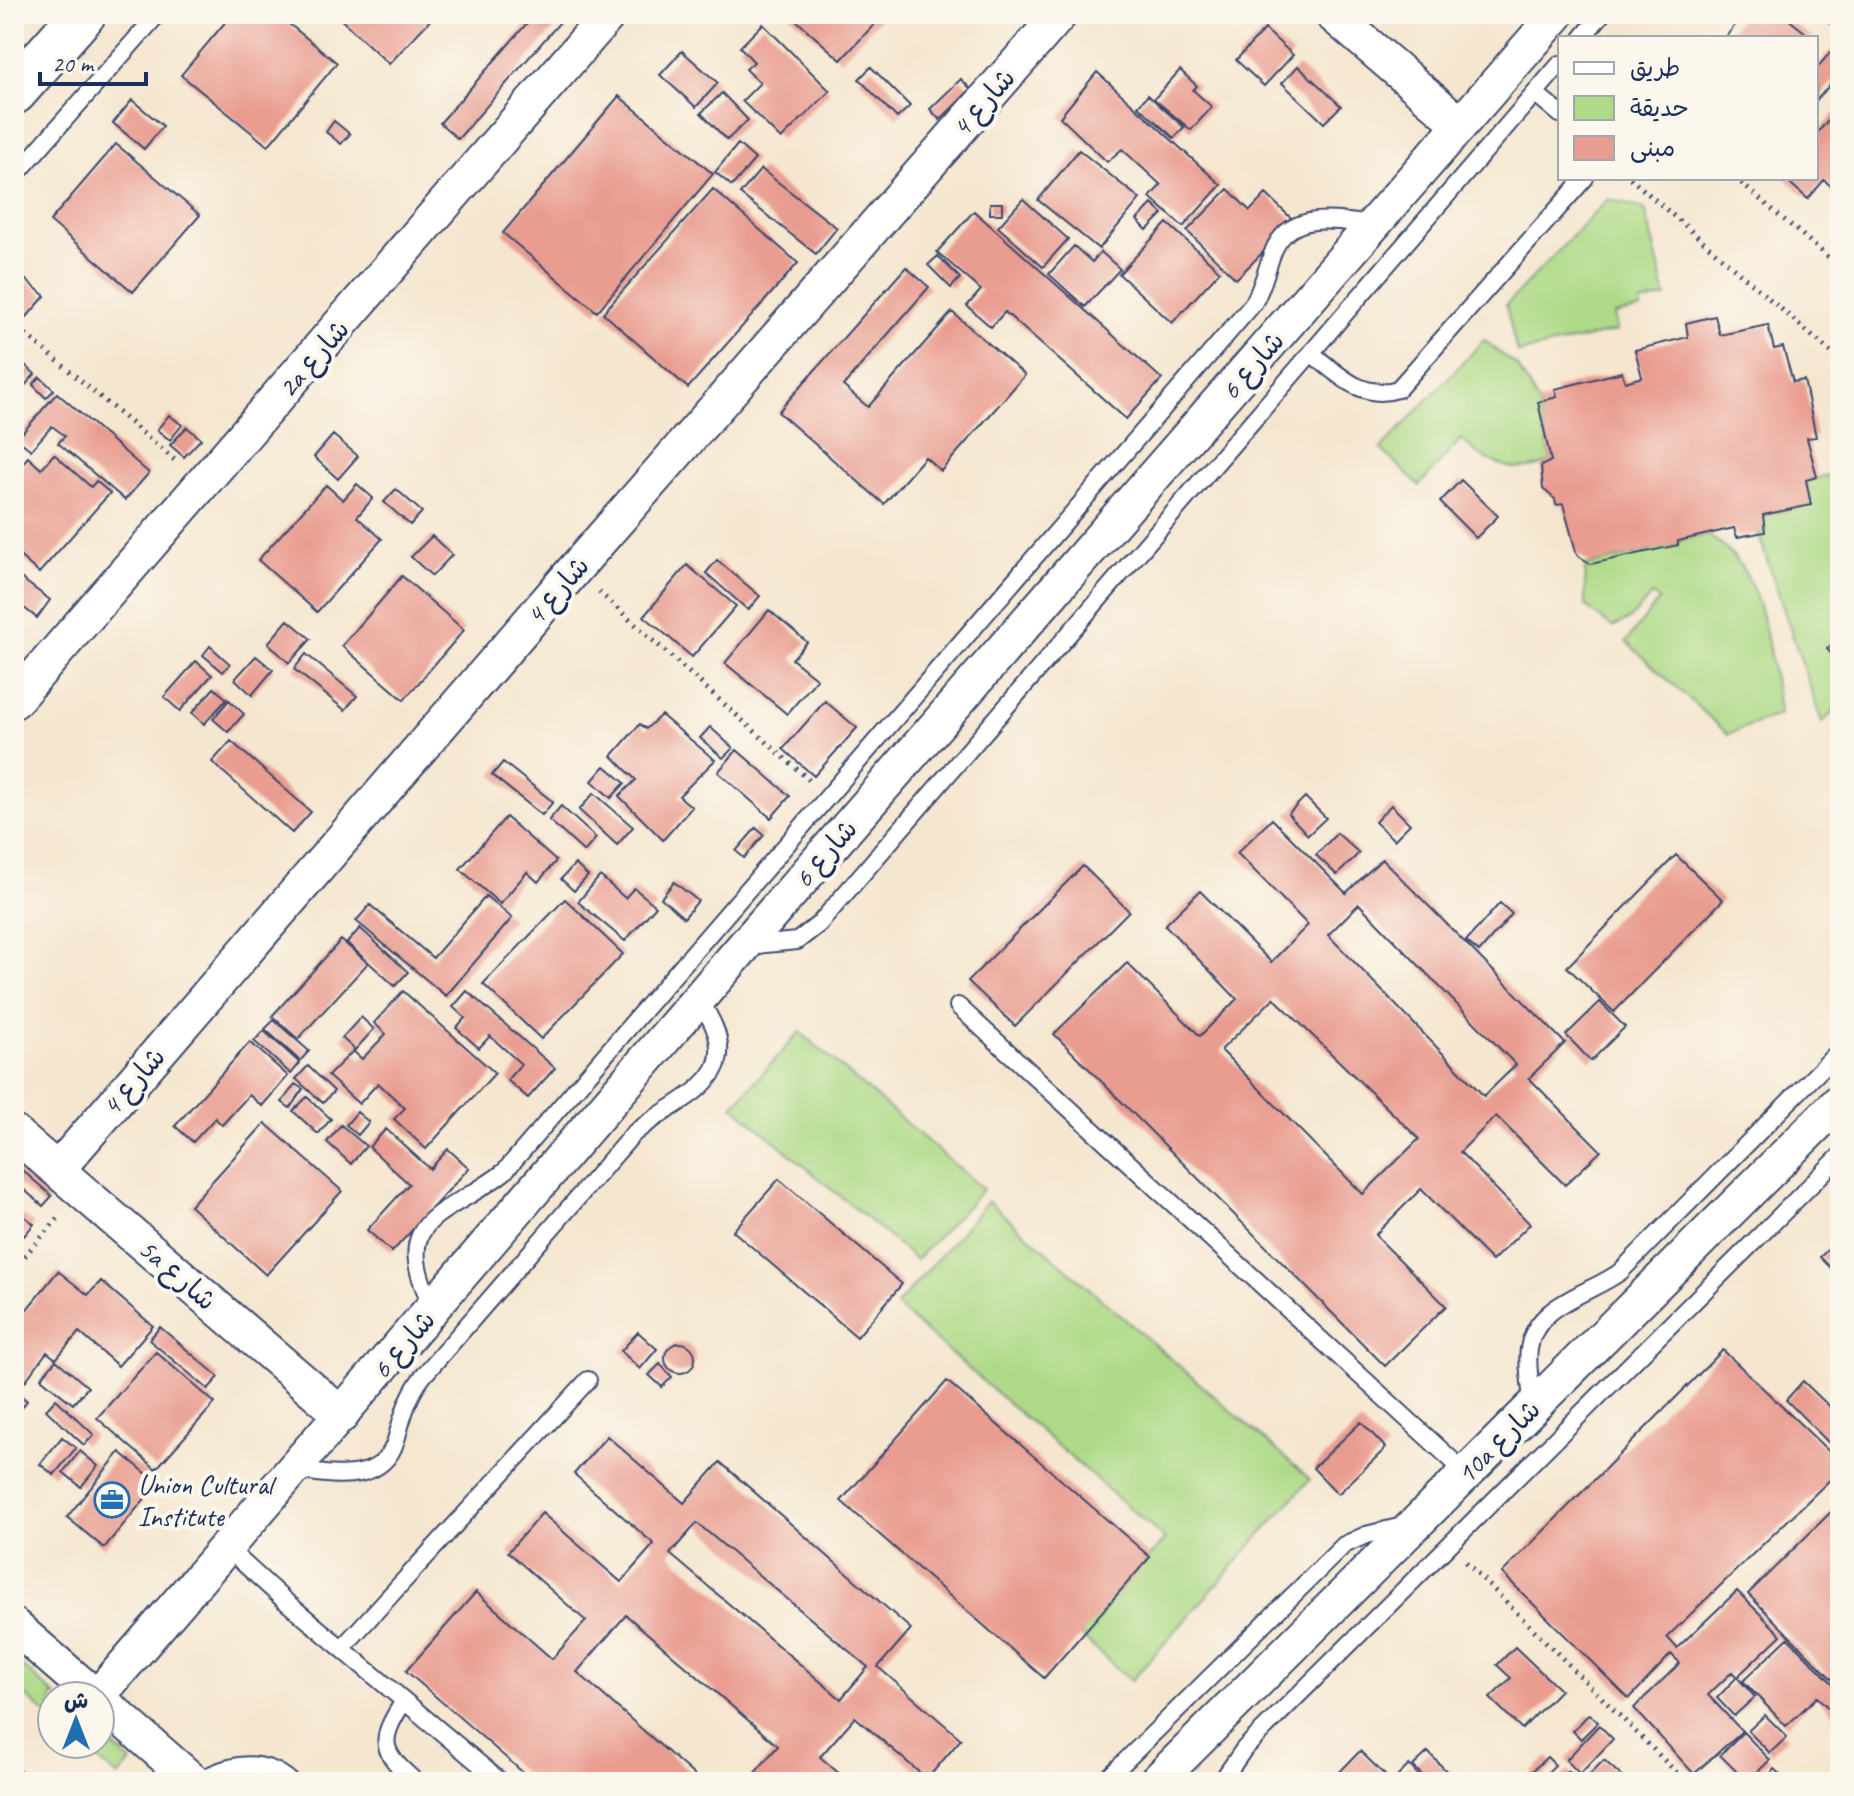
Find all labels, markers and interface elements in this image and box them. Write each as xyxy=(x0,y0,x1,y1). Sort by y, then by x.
scale bar xyxy=(40,36,146,86)
legend xyxy=(1558,36,1818,180)
text: 20 m xyxy=(52,49,95,79)
text: طريق xyxy=(1630,53,1680,83)
street label: شارع 4 xyxy=(944,61,1024,145)
text: حديقة xyxy=(1630,93,1689,123)
text: مبنى xyxy=(1630,133,1675,163)
street label: 2a شارع xyxy=(270,312,358,406)
street label: شارع 6 xyxy=(1213,324,1293,408)
street label: شارع 4 xyxy=(518,549,598,633)
street label: شارع 6 xyxy=(786,812,866,896)
street label: شارع 4 xyxy=(94,1040,174,1124)
street label: 5a شارع xyxy=(130,1231,224,1319)
street label: شارع 6 xyxy=(364,1303,444,1387)
street label: 10a شارع xyxy=(1449,1392,1549,1492)
place label: Union Cultural Institute xyxy=(138,1467,278,1534)
office icon: Union Cultural Institute xyxy=(93,1481,131,1519)
north arrow xyxy=(36,1680,116,1760)
text: ش xyxy=(64,1687,88,1715)

